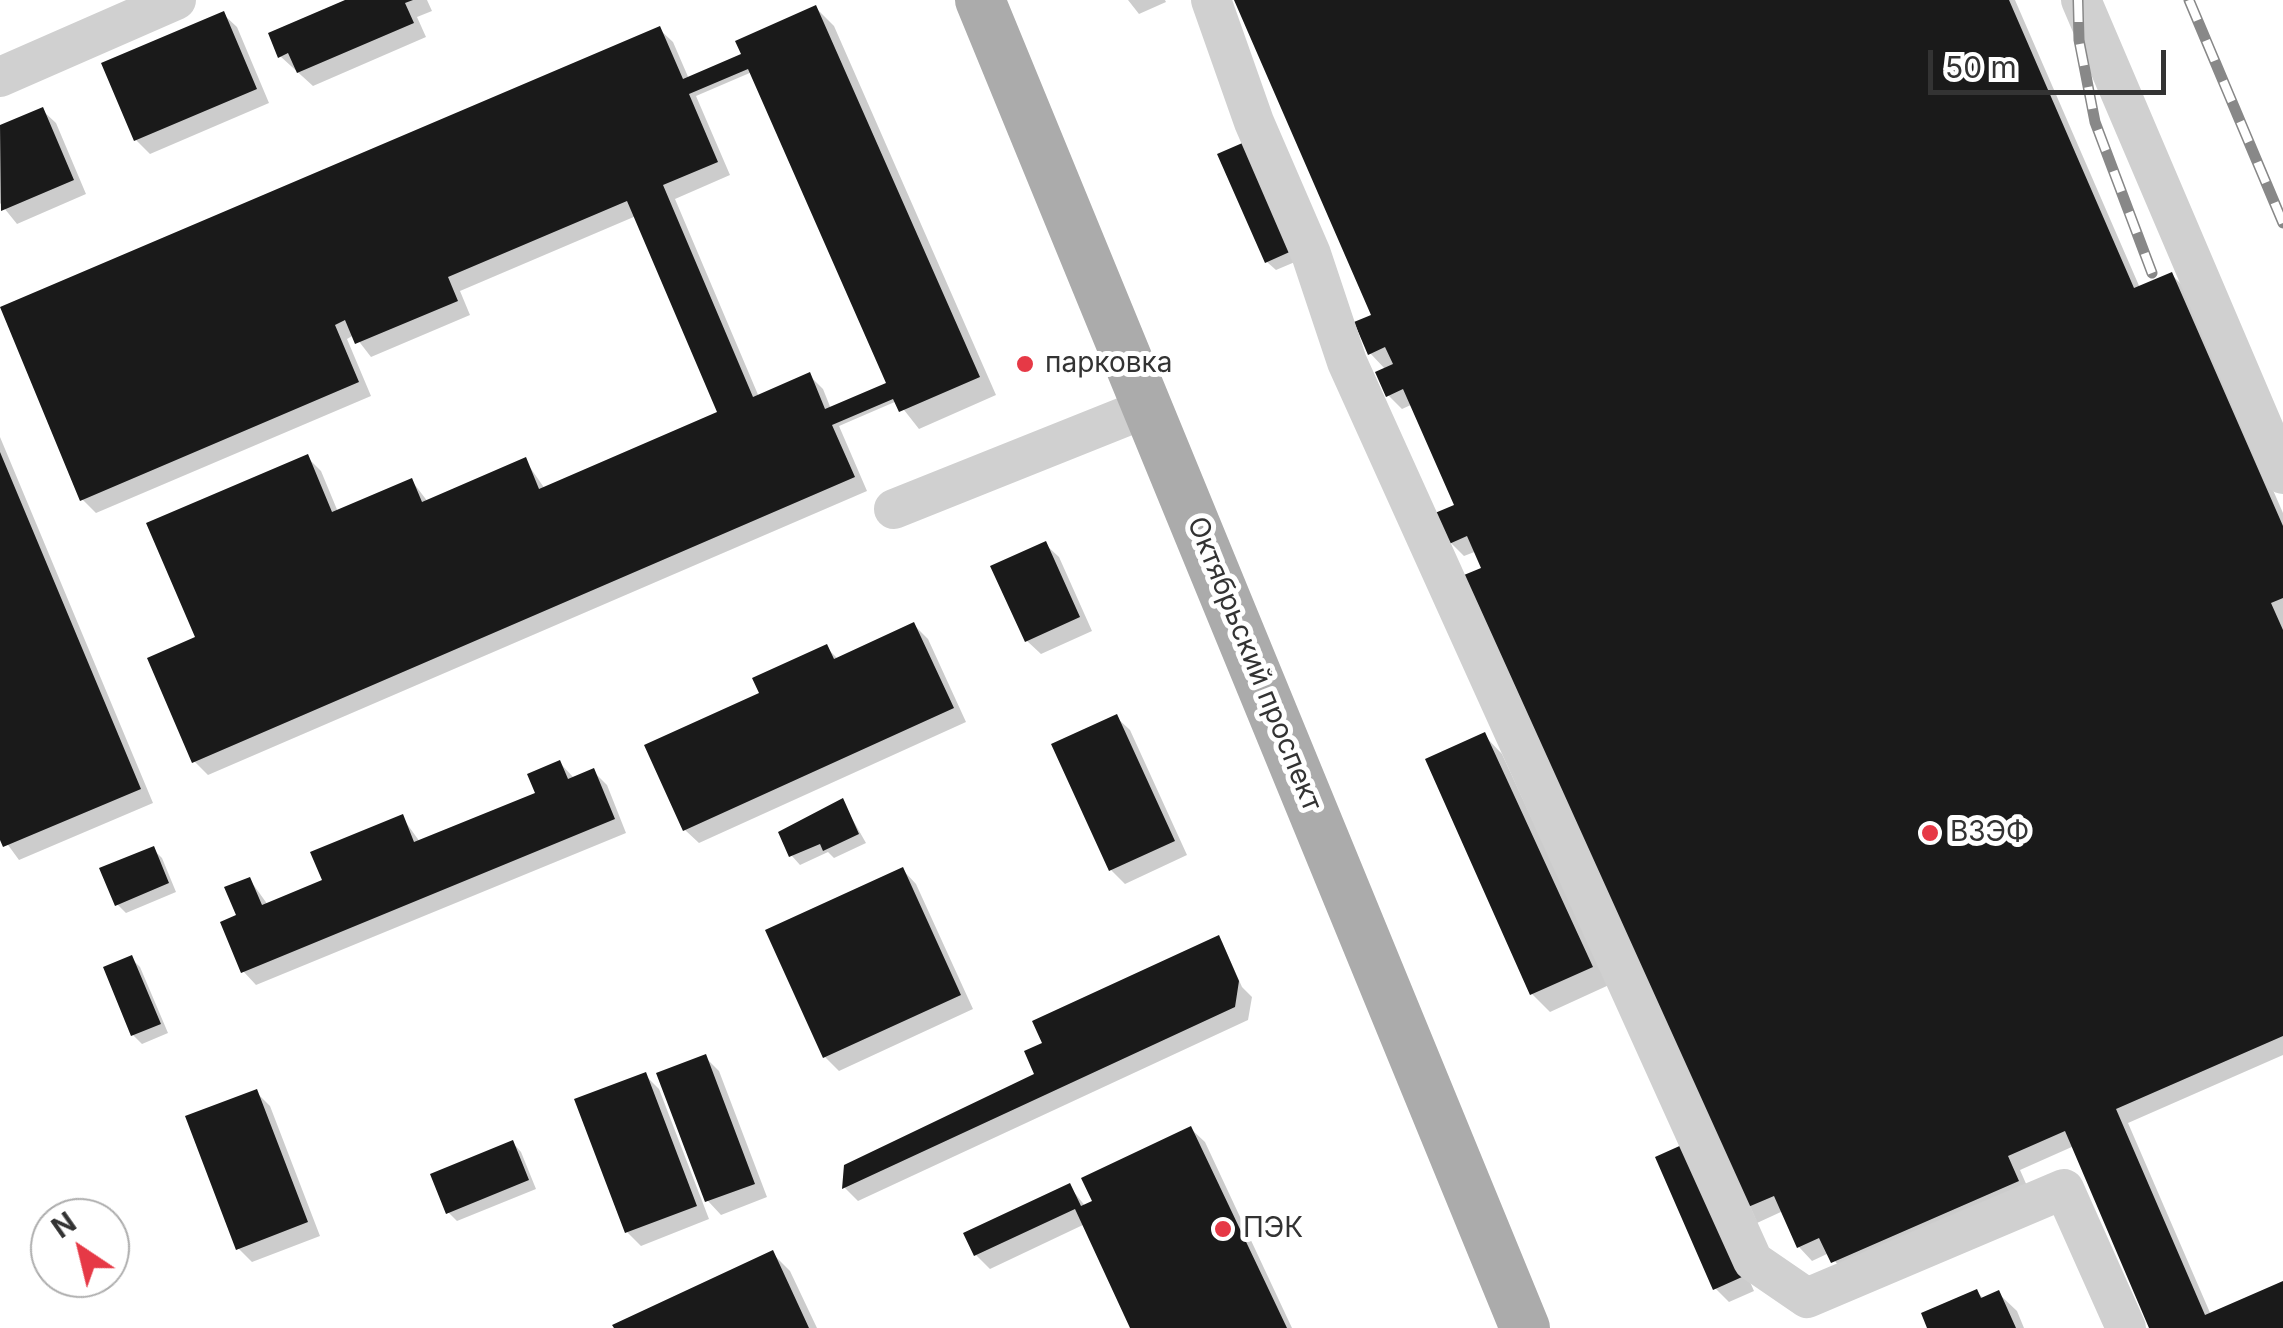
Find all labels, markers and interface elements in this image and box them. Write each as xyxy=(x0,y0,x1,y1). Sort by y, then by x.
scale bar xyxy=(1933,30,2170,92)
text: 50 m xyxy=(1945,49,2017,85)
place label: парковка xyxy=(1045,347,1172,381)
marker: парковка xyxy=(1014,353,1036,375)
street label: Октябрьский проспект xyxy=(1180,512,1328,816)
place label: ВЗЭФ xyxy=(1950,816,2029,850)
marker: ВЗЭФ xyxy=(1919,822,1941,844)
north arrow xyxy=(30,1198,130,1298)
text: N xyxy=(45,1205,82,1245)
place label: ПЭК xyxy=(1243,1212,1303,1246)
marker: ПЭК xyxy=(1212,1218,1234,1240)

